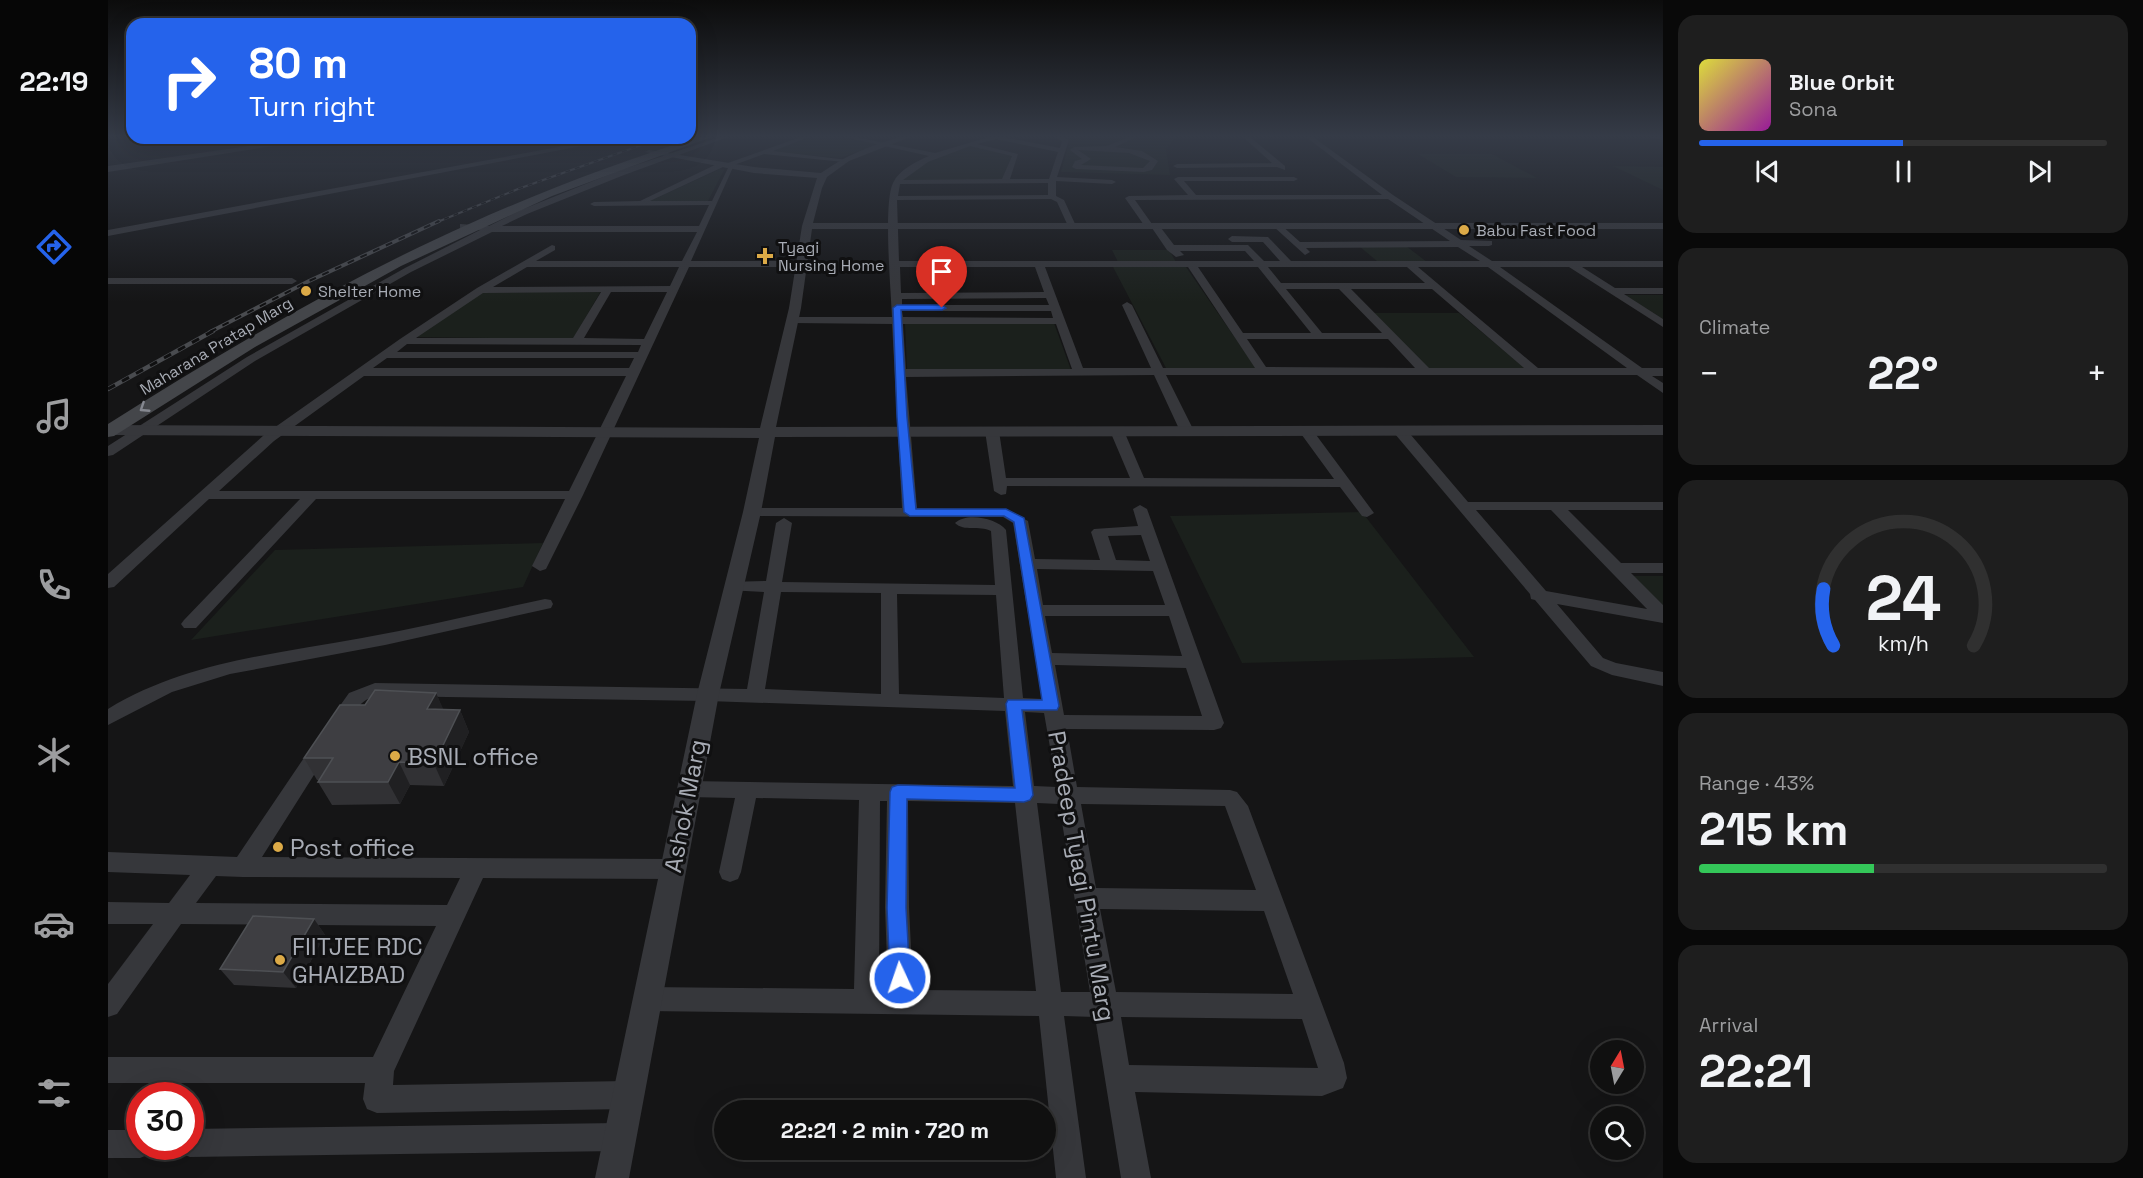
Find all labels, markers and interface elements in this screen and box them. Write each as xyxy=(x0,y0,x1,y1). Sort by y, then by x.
text: 80 m xyxy=(249,37,348,90)
icon: right xyxy=(150,42,228,120)
text: 22:19 xyxy=(19,64,89,99)
text: Blue Orbit xyxy=(1789,68,1895,96)
text: Turn right xyxy=(249,89,376,124)
text: Sona xyxy=(1789,96,1837,122)
icon: previous xyxy=(1751,155,1784,188)
icon: pause xyxy=(1887,155,1920,188)
icon: next xyxy=(2023,155,2056,188)
place label: Babu Fast Food xyxy=(1476,220,1596,241)
marker: Babu Fast Food xyxy=(1457,223,1471,237)
icon: directions xyxy=(33,226,75,268)
place label: Tyagi Nursing Home xyxy=(778,237,884,276)
pin xyxy=(916,246,967,308)
marker: Tyagi Nursing Home xyxy=(756,247,774,265)
icon: arrive xyxy=(925,255,958,288)
place label: Shelter Home xyxy=(318,281,421,302)
marker: Shelter Home xyxy=(299,284,313,298)
street label: Maharana Pratap Marg xyxy=(136,292,296,400)
text: Climate xyxy=(1699,314,1770,340)
text: 22° xyxy=(1867,345,1939,402)
text: − xyxy=(1699,353,1719,395)
text: + xyxy=(2087,353,2107,395)
icon: music xyxy=(33,395,75,437)
one-way arrow xyxy=(140,401,150,413)
text: 24 xyxy=(1865,559,1941,638)
icon: phone xyxy=(33,564,75,606)
text: km/h xyxy=(1877,630,1929,657)
street label: Pradeep Tyagi Pintu Marg xyxy=(1041,728,1123,1024)
icon: climate xyxy=(33,734,75,776)
street label: Ashok Marg xyxy=(657,737,713,875)
place label: BSNL office xyxy=(407,741,539,772)
marker: BSNL office xyxy=(388,749,402,763)
text: Range · 43% xyxy=(1699,770,1814,796)
text: 215 km xyxy=(1699,801,1848,858)
place label: Post office xyxy=(290,832,415,863)
marker: Post office xyxy=(271,840,285,854)
icon: car xyxy=(33,903,75,945)
place label: FIITJEE RDC GHAIZBAD xyxy=(292,931,423,990)
position arrow xyxy=(868,946,932,1010)
marker: FIITJEE RDC GHAIZBAD xyxy=(273,953,287,967)
text: Arrival xyxy=(1699,1012,1758,1038)
north arrow xyxy=(1590,1040,1644,1094)
map controls xyxy=(1590,1040,1644,1160)
text: 22:21 xyxy=(1699,1043,1813,1100)
icon: filters xyxy=(33,1072,75,1114)
speed limit sign: 30 xyxy=(126,1082,204,1160)
button: search xyxy=(1590,1106,1644,1160)
text: 22:21 · 2 min · 720 m xyxy=(781,1116,989,1144)

